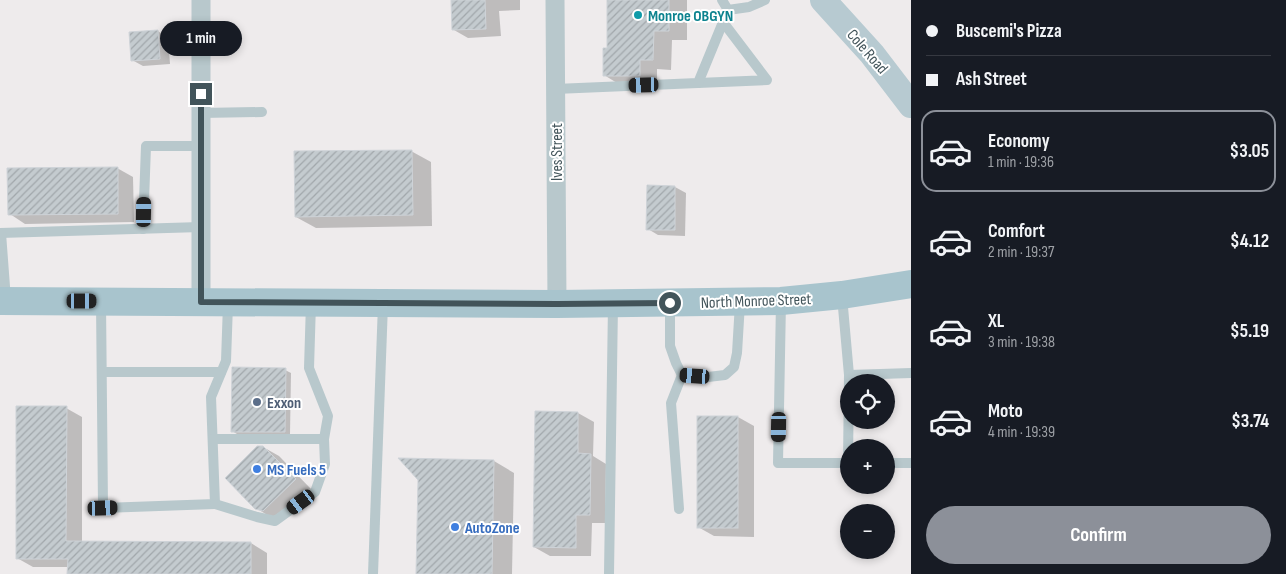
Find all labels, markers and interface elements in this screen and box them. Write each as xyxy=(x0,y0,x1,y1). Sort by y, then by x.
place label: Monroe OBGYN xyxy=(648,7,733,26)
marker: Monroe OBGYN xyxy=(632,9,644,21)
text: Buscemi's Pizza xyxy=(956,20,1062,43)
callout: 1 min xyxy=(160,22,242,56)
street label: Cole Road xyxy=(842,26,891,78)
text: 1 min xyxy=(186,29,216,48)
text: Ash Street xyxy=(956,68,1027,91)
car xyxy=(628,77,659,93)
route end xyxy=(190,83,212,105)
street label: Ives Street xyxy=(548,123,567,181)
icon: car xyxy=(928,129,973,174)
text: Economy xyxy=(988,130,1050,153)
text: $3.05 xyxy=(1229,140,1269,163)
text: 1 min · 19:36 xyxy=(988,153,1054,172)
car xyxy=(136,197,151,227)
icon: car xyxy=(928,219,973,264)
text: Comfort xyxy=(988,220,1045,243)
text: $4.12 xyxy=(1230,230,1269,253)
text: 2 min · 19:37 xyxy=(988,243,1054,262)
street label: North Monroe Street xyxy=(700,290,812,313)
route start xyxy=(659,292,681,314)
car xyxy=(67,294,97,309)
icon: car xyxy=(928,309,973,354)
text: XL xyxy=(988,310,1004,333)
text: $5.19 xyxy=(1230,320,1269,343)
text: 3 min · 19:38 xyxy=(988,333,1055,352)
car xyxy=(679,367,710,385)
map controls xyxy=(840,374,895,559)
button: locate xyxy=(840,374,895,429)
place label: Exxon xyxy=(267,394,301,413)
marker: Exxon xyxy=(251,396,263,408)
icon: car xyxy=(928,399,973,444)
text: Moto xyxy=(988,400,1023,423)
text: $3.74 xyxy=(1231,410,1269,433)
car xyxy=(771,412,786,442)
text: 4 min · 19:39 xyxy=(988,423,1055,442)
button: + xyxy=(840,439,895,494)
place label: MS Fuels 5 xyxy=(267,461,326,480)
marker: MS Fuels 5 xyxy=(251,463,263,475)
car xyxy=(284,487,317,517)
car xyxy=(87,500,118,516)
button: − xyxy=(840,504,895,559)
button: Confirm xyxy=(926,506,1271,564)
place label: AutoZone xyxy=(464,519,520,538)
marker: AutoZone xyxy=(449,521,461,533)

